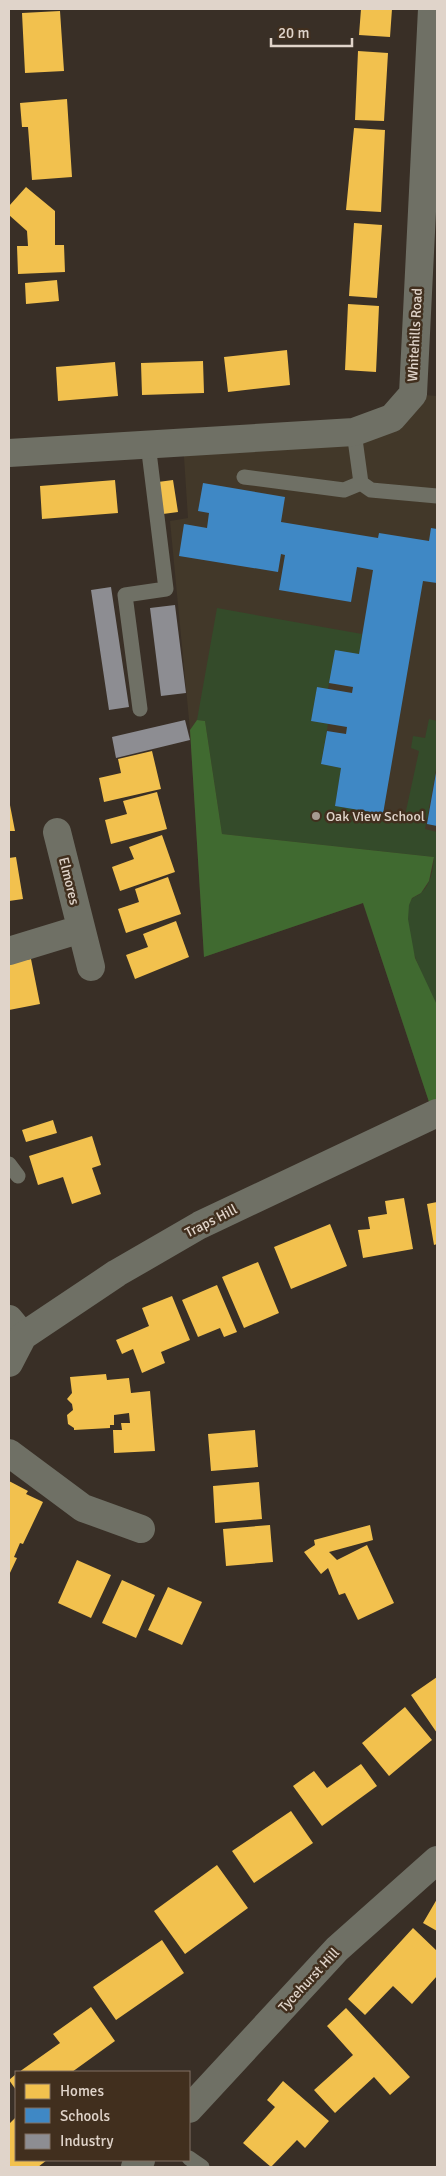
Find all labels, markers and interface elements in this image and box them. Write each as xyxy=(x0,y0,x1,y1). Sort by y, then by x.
scale bar xyxy=(271,15,352,47)
text: 20 m xyxy=(278,24,309,42)
street label: Whitehills Road xyxy=(404,288,426,382)
place label: Oak View School xyxy=(326,808,425,825)
marker: Oak View School xyxy=(310,810,322,822)
street label: Elmores xyxy=(55,855,83,907)
street label: Traps Hill xyxy=(182,1201,240,1241)
street label: Tycehurst Hill xyxy=(275,1944,343,2016)
legend xyxy=(15,2071,190,2161)
text: Homes xyxy=(60,2082,104,2100)
text: Schools xyxy=(60,2107,111,2125)
text: Industry xyxy=(60,2132,113,2150)

